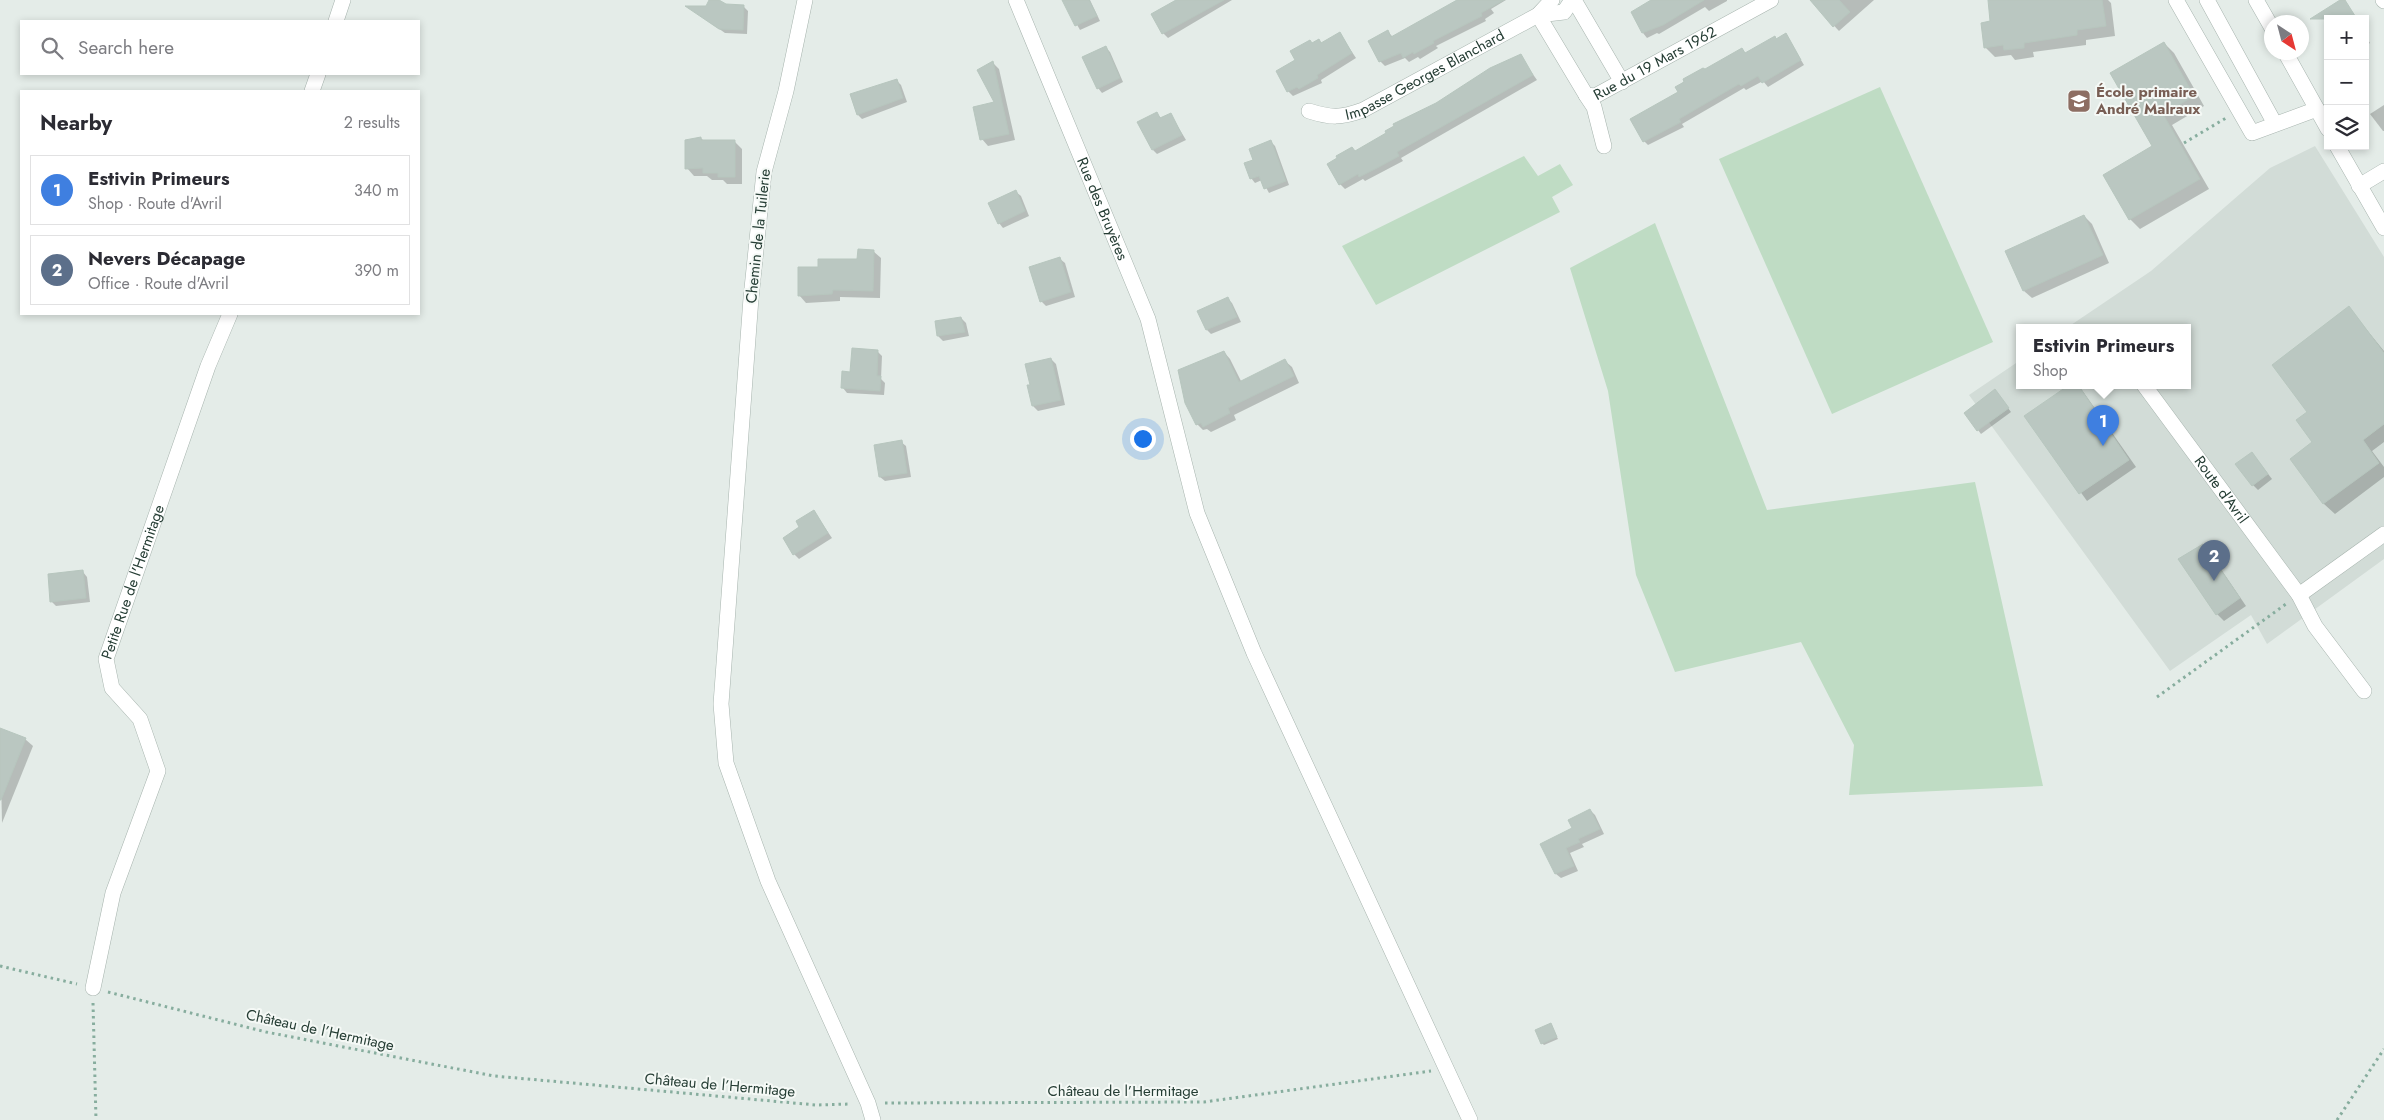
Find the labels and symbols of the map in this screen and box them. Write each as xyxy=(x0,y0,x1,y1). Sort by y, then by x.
north arrow xyxy=(2264,15,2309,60)
street label: Rue du 19 Mars 1962 xyxy=(1589,21,1720,106)
street label: Impasse Georges Blanchard xyxy=(1343,24,1508,126)
place label: École primaire André Malraux xyxy=(2095,81,2200,120)
school or university icon: École primaire André Malraux xyxy=(2066,88,2092,114)
street label: Rue des Bruyères xyxy=(1071,154,1134,264)
street label: Chemin de la Tuilerie xyxy=(740,167,776,304)
pin: 1 xyxy=(2087,405,2119,446)
your location xyxy=(1130,426,1156,452)
street label: Route d'Avril xyxy=(2189,451,2254,528)
street label: Petite Rue de l'Hermitage xyxy=(96,502,170,662)
pin: 2 xyxy=(2198,540,2230,581)
street label: Château de l’Hermitage xyxy=(244,1004,396,1057)
street label: Château de l’Hermitage xyxy=(644,1067,796,1103)
street label: Château de l’Hermitage xyxy=(1048,1080,1199,1102)

